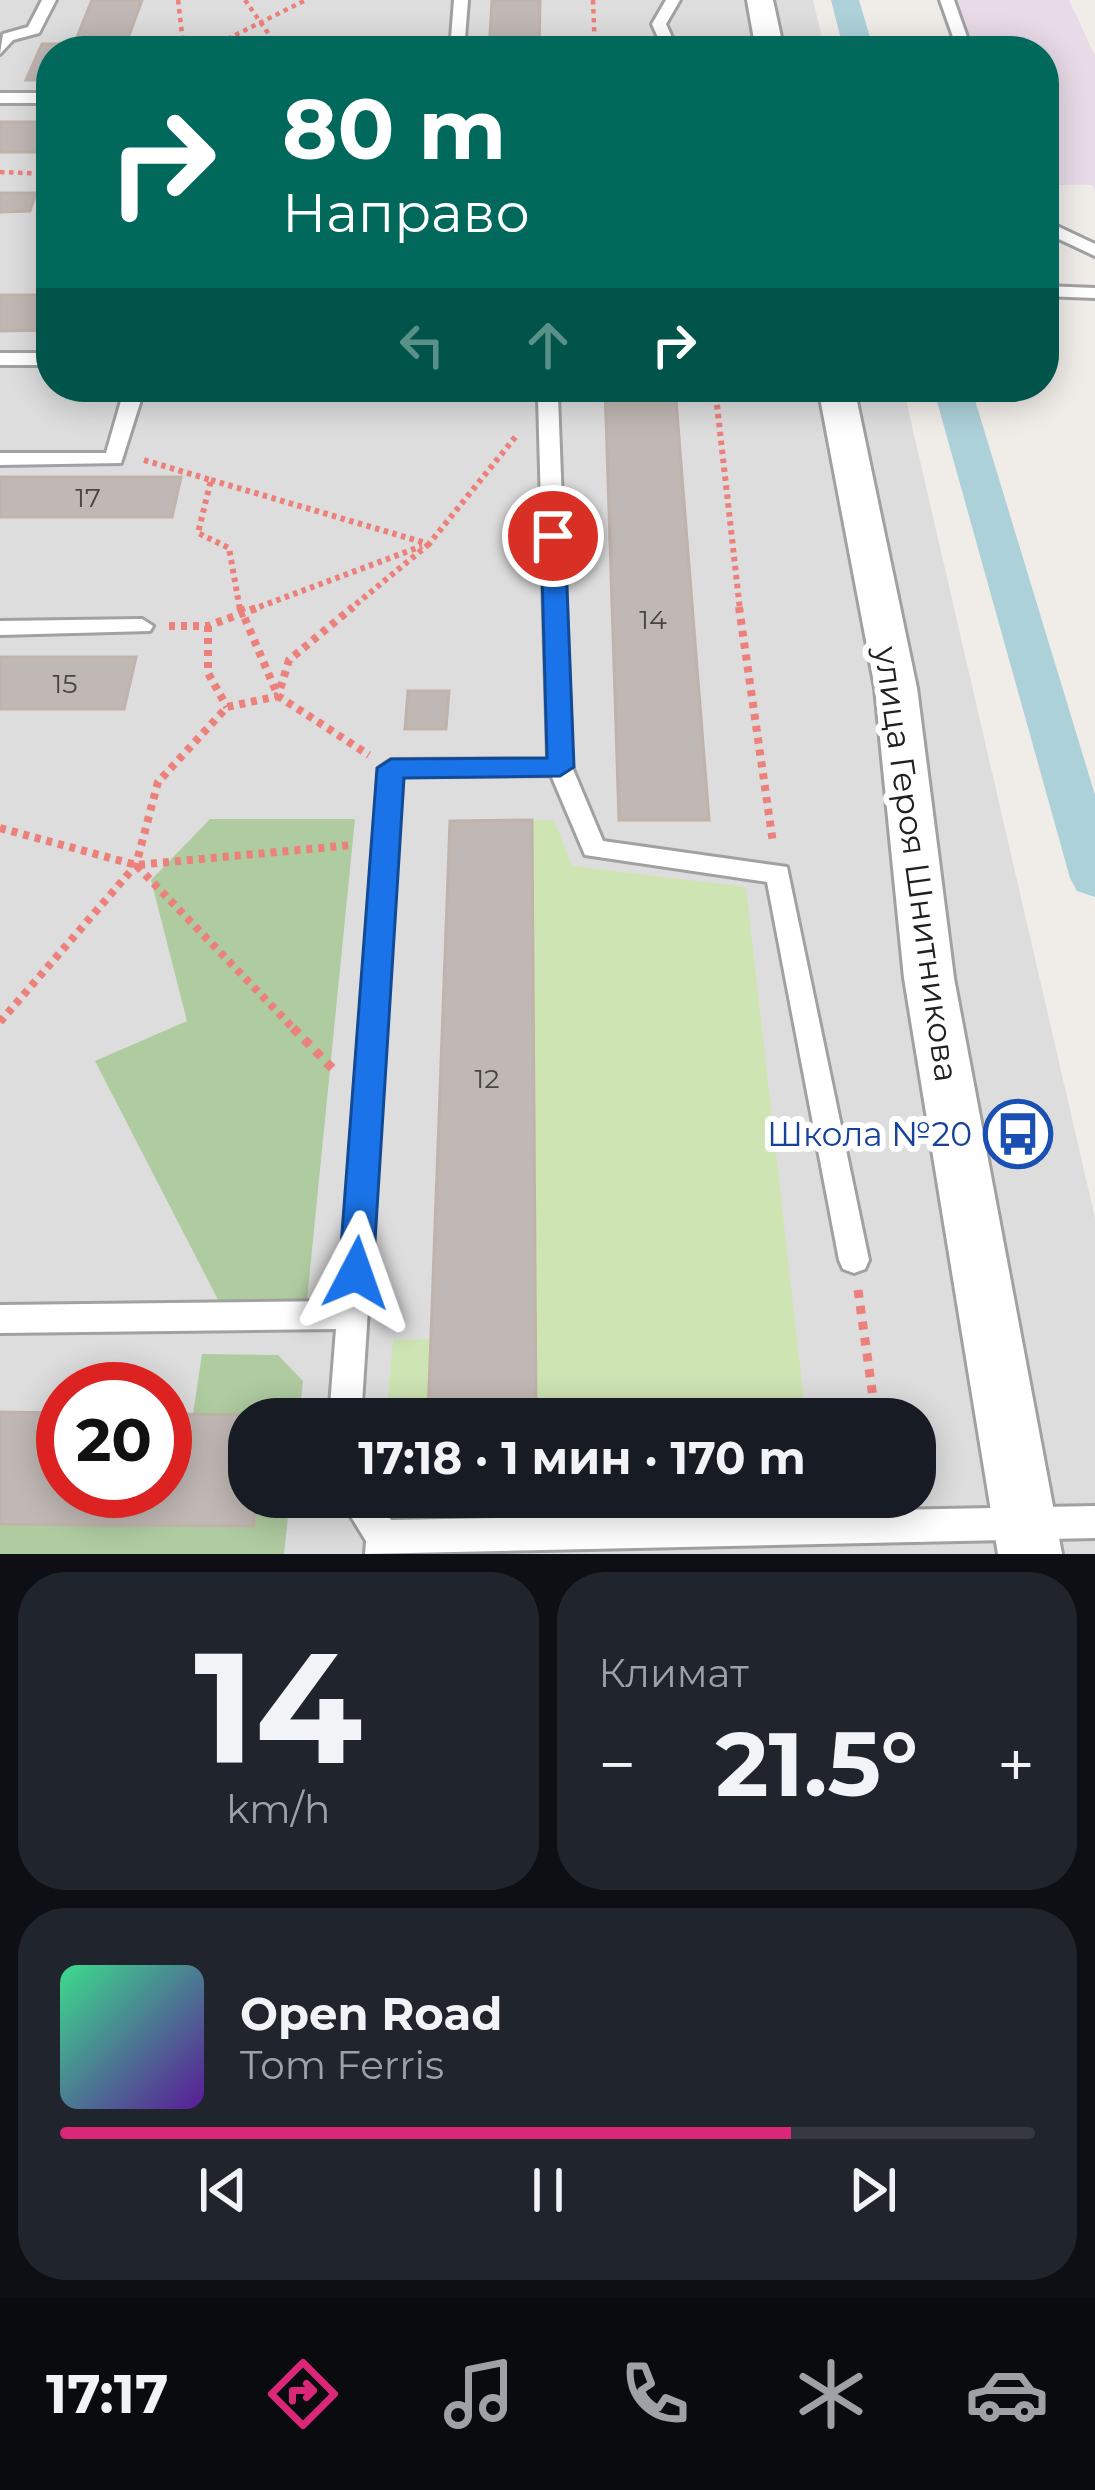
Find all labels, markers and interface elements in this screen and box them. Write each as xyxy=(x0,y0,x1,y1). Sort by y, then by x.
text: 80 m xyxy=(282,78,506,180)
icon: right xyxy=(84,84,240,240)
text: Направо xyxy=(282,180,530,246)
icon: left xyxy=(389,312,455,378)
icon: ahead xyxy=(515,312,581,378)
icon: right xyxy=(641,312,707,378)
house number: 17 xyxy=(75,481,101,514)
pin xyxy=(502,485,604,587)
icon: arrive xyxy=(520,503,586,569)
house number: 14 xyxy=(639,603,667,636)
street label: улица Героя Шнитникова xyxy=(866,643,967,1084)
house number: 15 xyxy=(52,667,78,700)
house number: 12 xyxy=(474,1062,500,1095)
bus stop icon: Школа №20 xyxy=(983,1099,1053,1169)
place label: Школа №20 xyxy=(767,1114,972,1154)
position arrow xyxy=(293,1210,419,1336)
speed limit sign: 20 xyxy=(36,1362,192,1518)
text: 17:18 · 1 мин · 170 m xyxy=(358,1430,806,1485)
text: 14 xyxy=(194,1612,363,1802)
text: Климат xyxy=(599,1649,749,1697)
text: 21.5° xyxy=(715,1709,918,1819)
text: − xyxy=(599,1724,636,1805)
text: + xyxy=(997,1724,1035,1805)
text: km/h xyxy=(226,1785,330,1833)
text: Open Road xyxy=(240,1986,502,2041)
text: Tom Ferris xyxy=(240,2041,444,2089)
icon: previous xyxy=(190,2157,256,2223)
icon: pause xyxy=(515,2157,581,2223)
icon: next xyxy=(840,2157,906,2223)
icon: directions xyxy=(261,2352,345,2436)
icon: music xyxy=(437,2352,521,2436)
icon: phone xyxy=(613,2352,697,2436)
icon: climate xyxy=(789,2352,873,2436)
icon: car xyxy=(965,2352,1049,2436)
text: 17:17 xyxy=(46,2361,168,2427)

